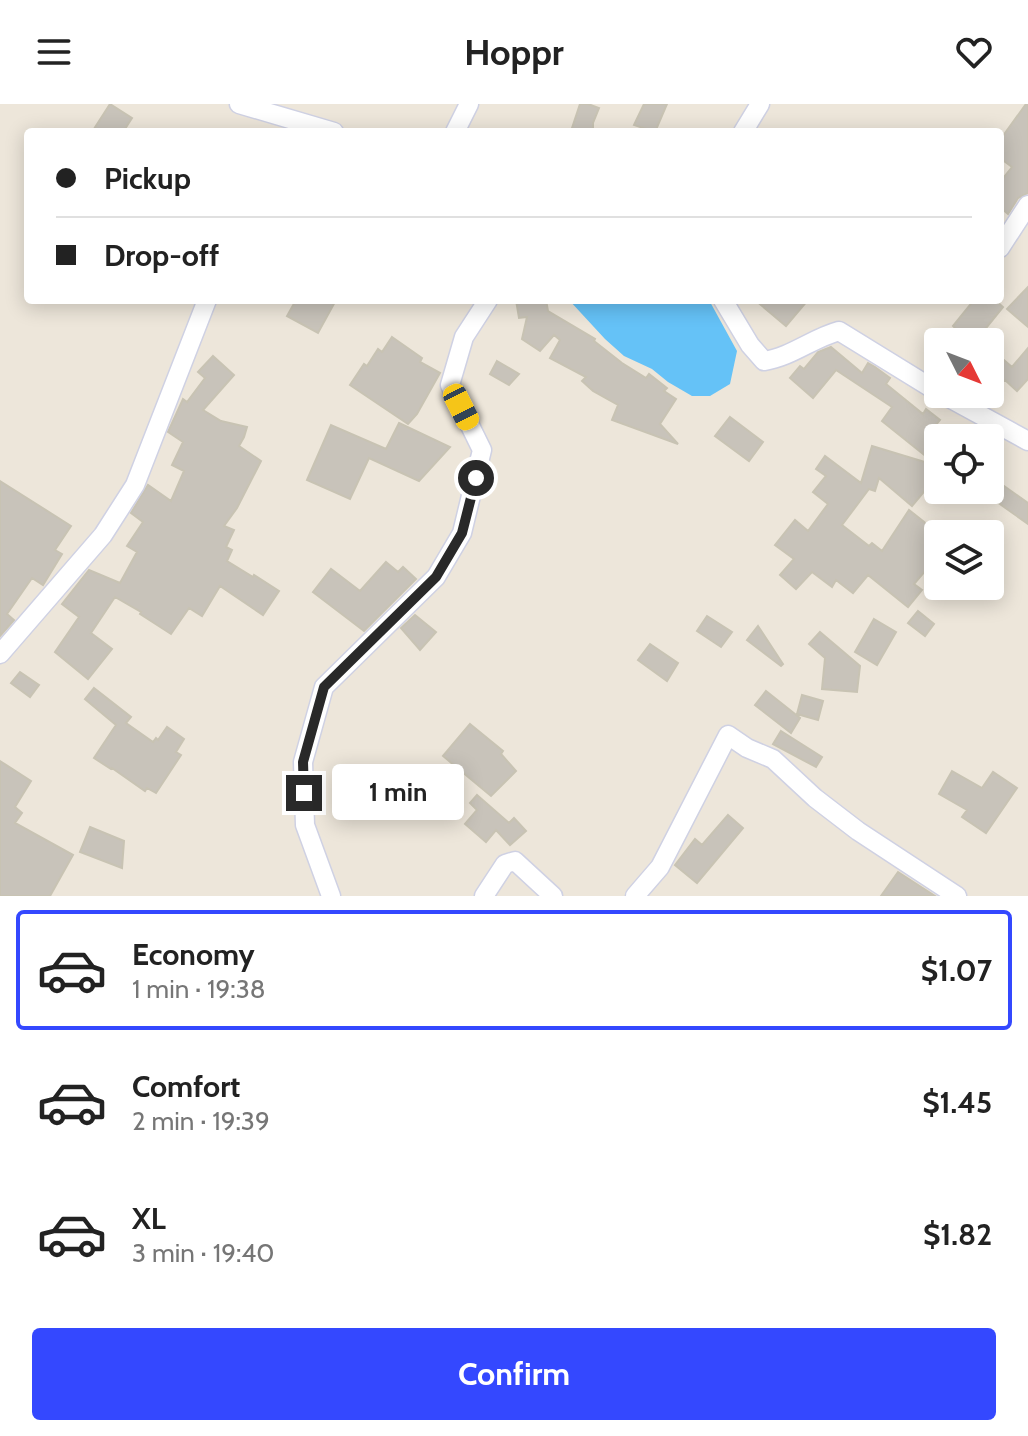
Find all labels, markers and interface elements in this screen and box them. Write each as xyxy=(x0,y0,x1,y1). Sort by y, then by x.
icon: menu xyxy=(32,30,76,74)
text: Hoppr xyxy=(464,30,564,74)
icon: heart xyxy=(952,30,996,74)
text: Pickup xyxy=(104,160,191,197)
text: Drop-off xyxy=(104,237,219,274)
north arrow xyxy=(924,328,1004,408)
map controls xyxy=(924,328,1004,600)
car xyxy=(439,380,483,434)
button: locate xyxy=(924,424,1004,504)
route start xyxy=(458,460,494,496)
button: layers xyxy=(924,520,1004,600)
callout: 1 min xyxy=(332,765,464,821)
route end xyxy=(286,775,322,811)
text: 1 min xyxy=(369,776,427,808)
icon: car xyxy=(36,934,108,1006)
text: Economy xyxy=(132,936,255,973)
text: $1.07 xyxy=(921,952,992,989)
text: 1 min · 19:38 xyxy=(132,973,266,1005)
icon: car xyxy=(36,1066,108,1138)
text: Comfort xyxy=(132,1068,240,1105)
text: $1.45 xyxy=(922,1084,992,1121)
text: 2 min · 19:39 xyxy=(132,1105,270,1137)
icon: car xyxy=(36,1198,108,1270)
text: XL xyxy=(132,1200,166,1237)
text: $1.82 xyxy=(923,1216,992,1253)
text: 3 min · 19:40 xyxy=(132,1237,274,1269)
button: Confirm xyxy=(32,1328,996,1420)

